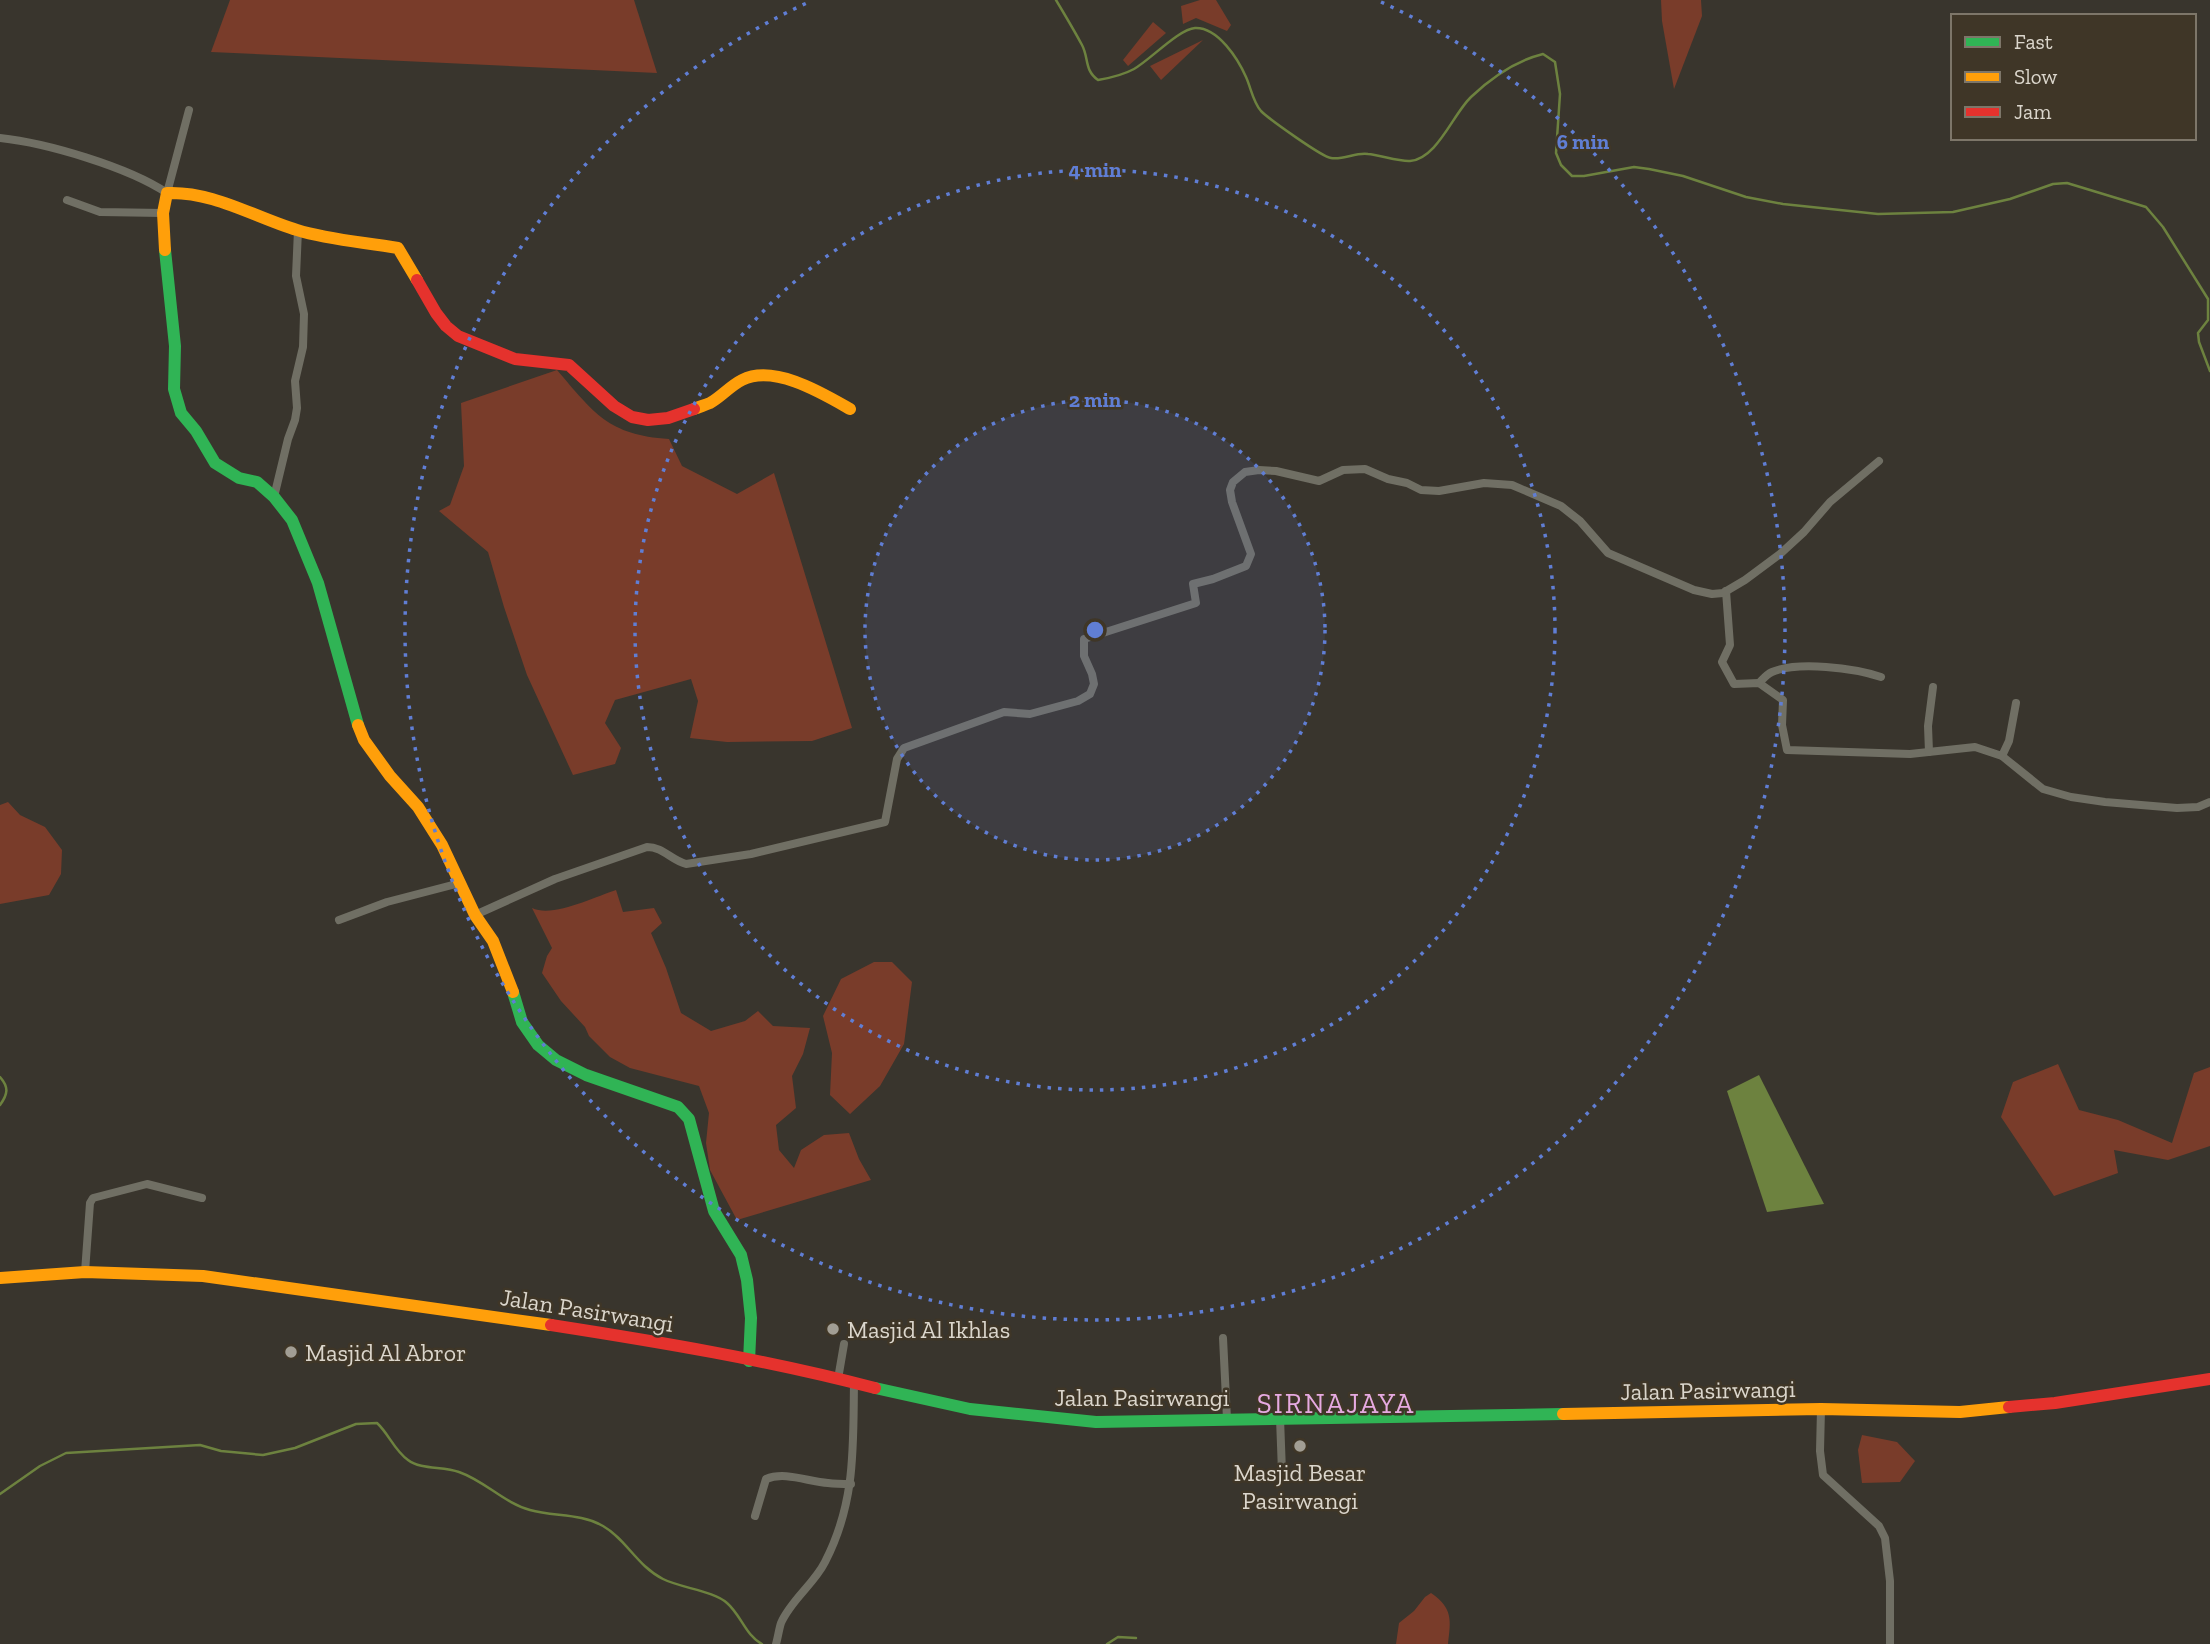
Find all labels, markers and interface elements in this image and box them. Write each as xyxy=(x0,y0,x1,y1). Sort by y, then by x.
legend xyxy=(1951,14,2196,140)
text: Fast xyxy=(2014,29,2053,54)
text: Slow xyxy=(2014,64,2057,89)
text: Jam xyxy=(2014,99,2051,124)
text: 6 min xyxy=(1557,129,1610,154)
text: 4 min xyxy=(1068,157,1122,182)
text: 2 min xyxy=(1069,387,1122,412)
centre of rings xyxy=(1083,618,1107,642)
street label: Jalan Pasirwangi xyxy=(498,1282,676,1338)
place label: Masjid Al Ikhlas xyxy=(847,1315,1010,1344)
marker: Masjid Al Ikhlas xyxy=(825,1321,841,1337)
place label: Masjid Al Abror xyxy=(305,1338,466,1367)
marker: Masjid Al Abror xyxy=(283,1344,299,1360)
street label: Jalan Pasirwangi xyxy=(1620,1374,1796,1406)
street label: Jalan Pasirwangi xyxy=(1054,1383,1230,1412)
district label: SIRNAJAYA xyxy=(1257,1387,1415,1420)
marker: Masjid Besar Pasirwangi xyxy=(1292,1438,1308,1454)
place label: Masjid Besar Pasirwangi xyxy=(1234,1458,1366,1515)

